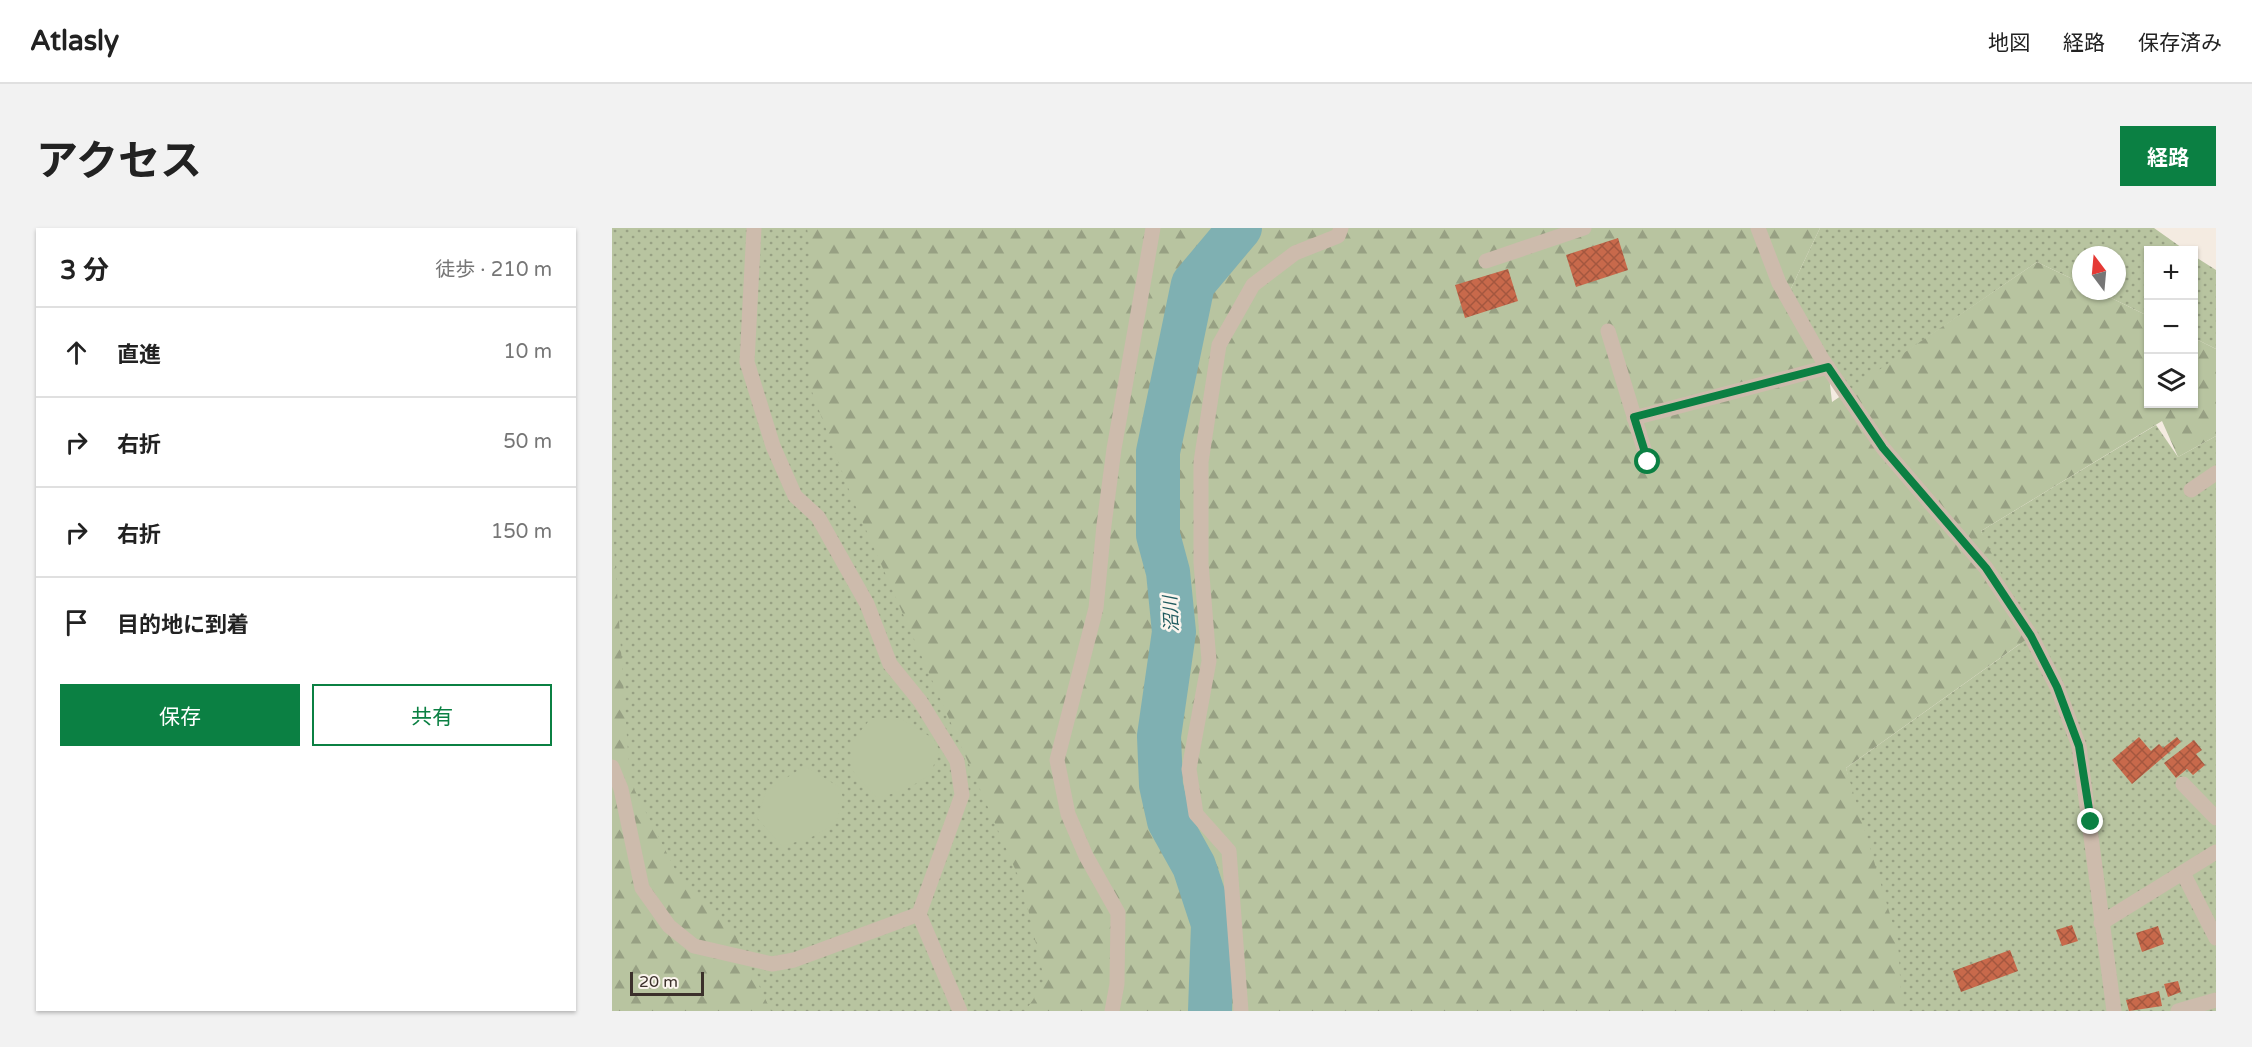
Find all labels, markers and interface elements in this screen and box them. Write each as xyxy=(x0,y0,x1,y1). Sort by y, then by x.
text: Atlasly xyxy=(30,24,119,58)
text: 地図 xyxy=(1988,31,2030,56)
text: 経路 xyxy=(2063,31,2105,56)
text: 保存済み xyxy=(2138,31,2222,56)
button: 経路 xyxy=(2120,126,2216,186)
text: アクセス xyxy=(36,136,202,187)
north arrow xyxy=(2072,246,2126,300)
map controls xyxy=(2144,246,2198,408)
button: + xyxy=(2144,246,2198,300)
text: 3 分 xyxy=(60,255,109,286)
text: 徒歩 · 210 m xyxy=(435,258,552,282)
button: − xyxy=(2144,300,2198,354)
icon: ahead xyxy=(60,336,93,369)
text: 10 m xyxy=(503,340,552,364)
text: 直進 xyxy=(117,342,161,368)
button: layers xyxy=(2144,354,2198,408)
icon: right xyxy=(60,426,93,459)
text: 50 m xyxy=(503,430,552,454)
text: 右折 xyxy=(117,432,161,458)
route start xyxy=(1634,448,1660,474)
icon: right xyxy=(60,516,93,549)
text: 150 m xyxy=(491,520,552,544)
text: 右折 xyxy=(117,522,161,548)
water label: 沼川 xyxy=(1159,593,1183,633)
icon: arrive xyxy=(60,606,93,639)
text: 目的地に到着 xyxy=(117,612,249,638)
button: 保存 xyxy=(60,684,300,746)
button: 共有 xyxy=(312,684,552,746)
route end xyxy=(2077,808,2103,834)
scale bar xyxy=(630,969,704,996)
text: 20 m xyxy=(639,972,678,992)

